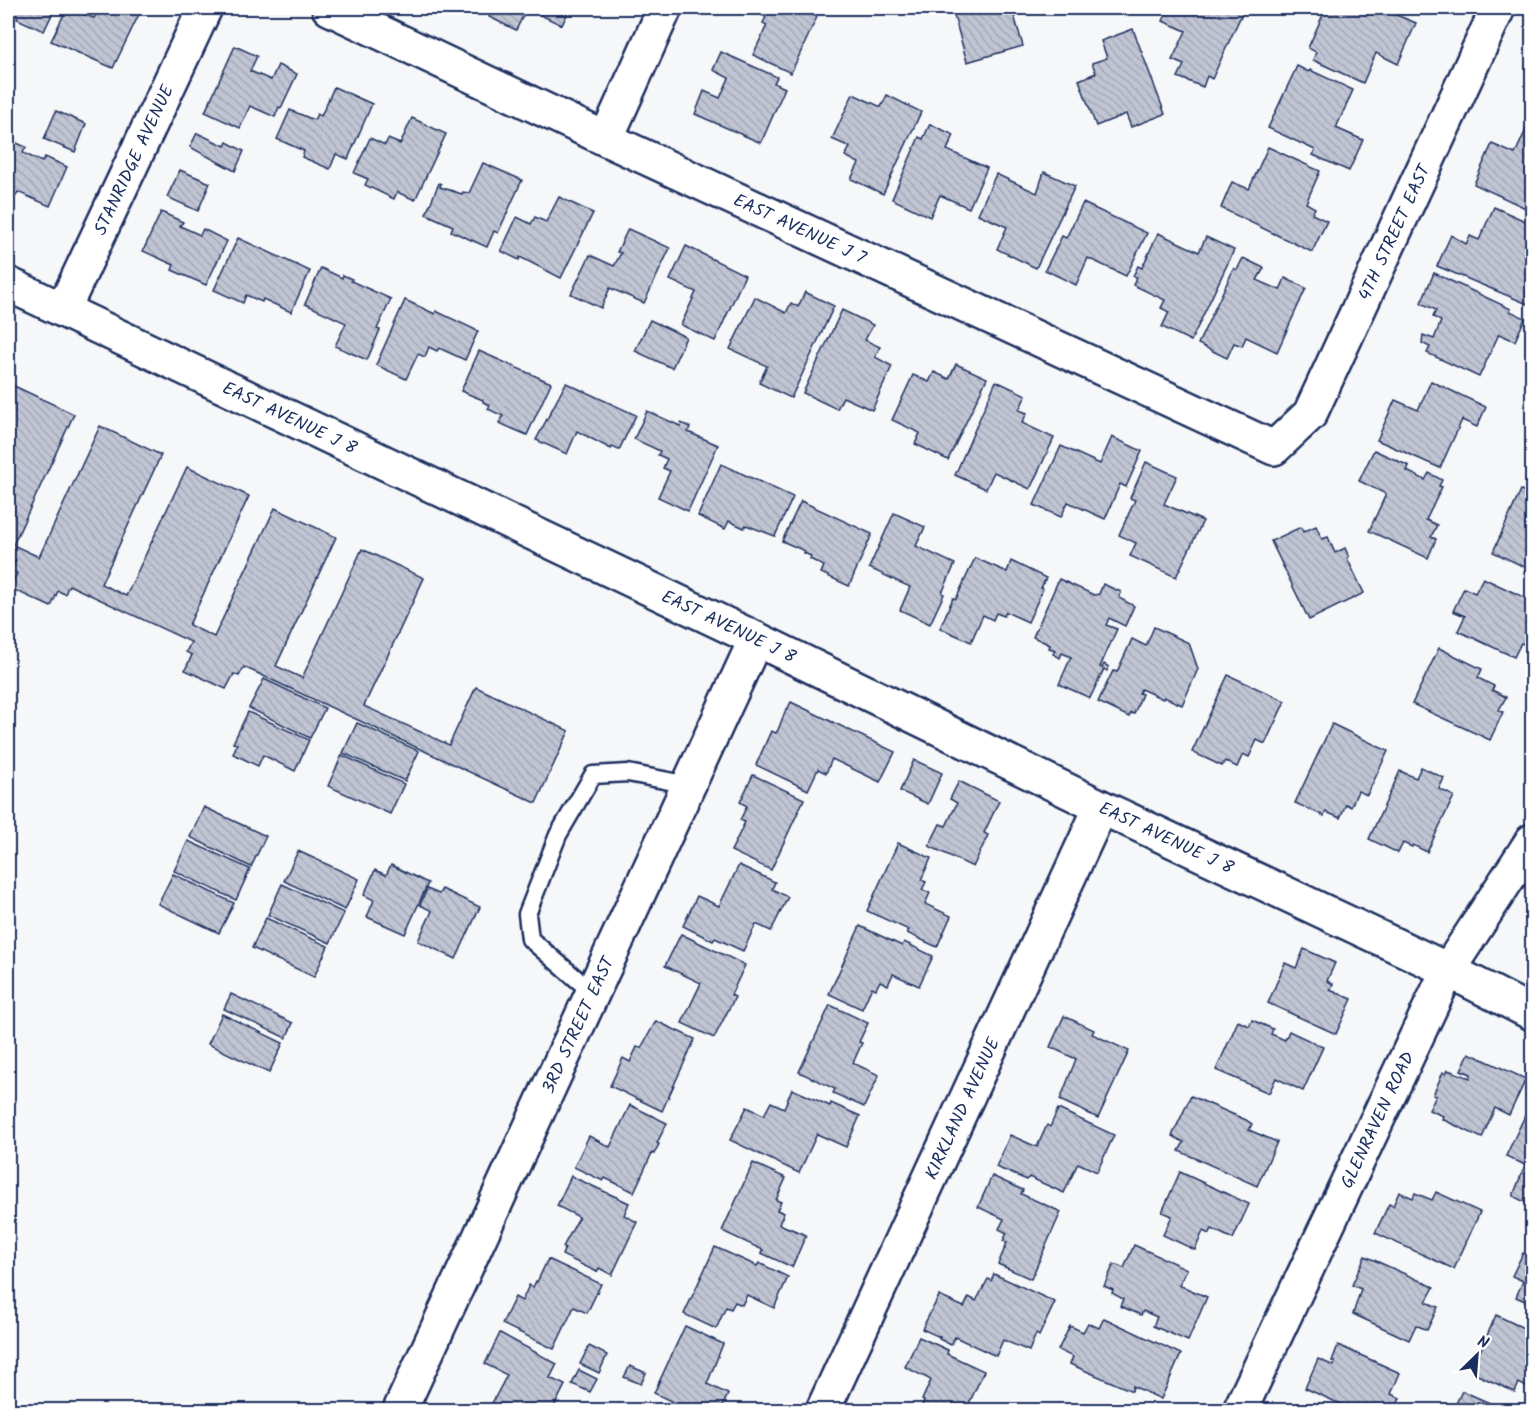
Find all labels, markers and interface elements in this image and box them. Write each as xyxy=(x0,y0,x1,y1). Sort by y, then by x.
street label: STANRIDGE AVENUE xyxy=(87,80,183,241)
street label: 4TH STREET EAST xyxy=(1351,159,1440,306)
street label: EAST AVENUE J 7 xyxy=(728,187,871,274)
street label: EAST AVENUE J 8 xyxy=(217,375,362,464)
street label: EAST AVENUE J 8 xyxy=(656,583,801,672)
street label: EAST AVENUE J 8 xyxy=(1093,795,1238,883)
street label: 3RD STREET EAST xyxy=(535,951,624,1099)
street label: KIRKLAND AVENUE xyxy=(918,1033,1009,1185)
street label: GLENRAVEN ROAD xyxy=(1334,1047,1424,1194)
north arrow xyxy=(1447,1325,1507,1385)
text: N xyxy=(1473,1329,1493,1356)

